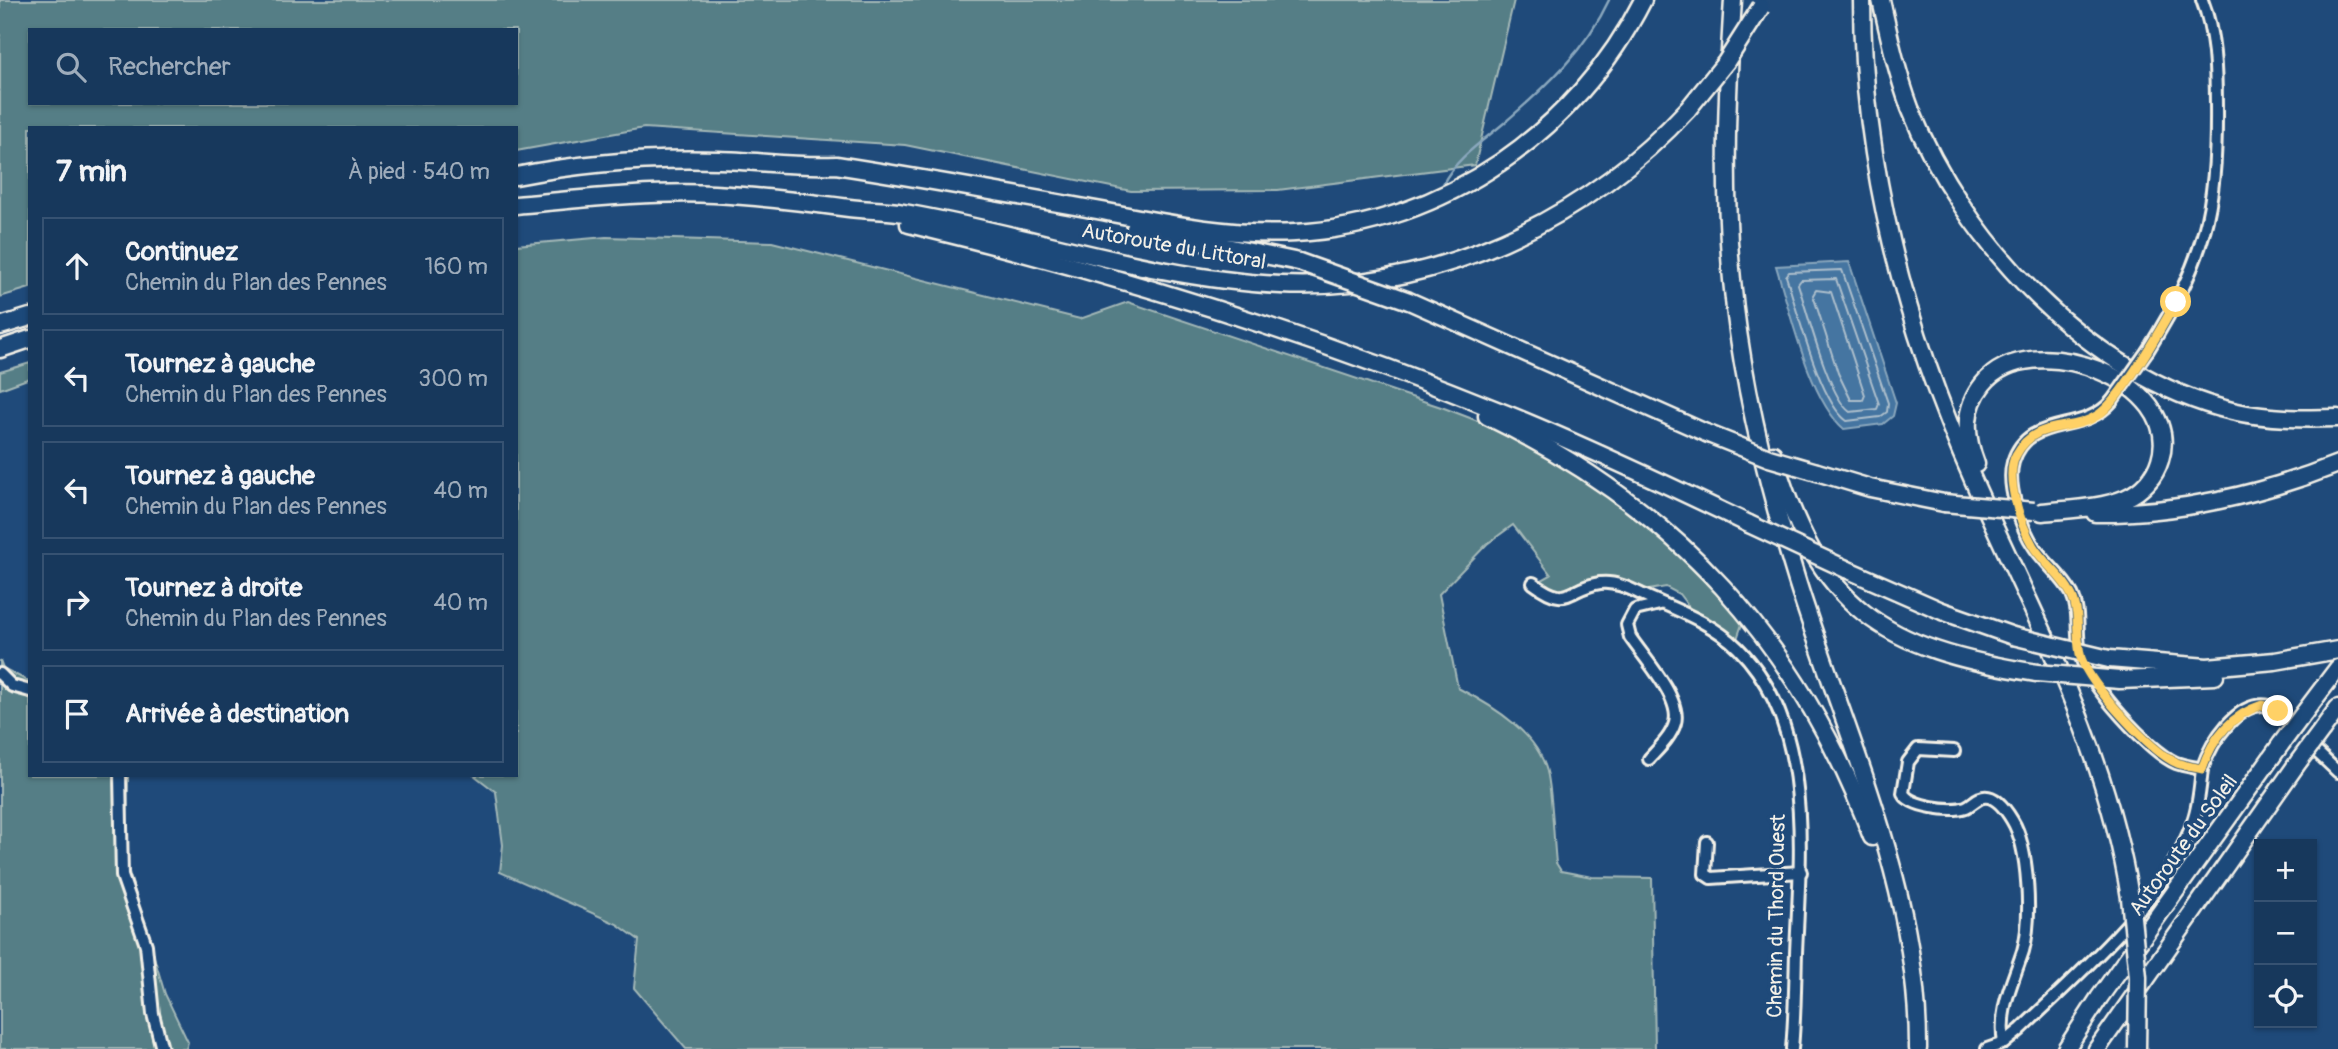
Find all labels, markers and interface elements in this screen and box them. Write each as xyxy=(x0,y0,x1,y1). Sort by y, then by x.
search box xyxy=(28,28,518,105)
icon: search xyxy=(52,48,90,86)
text: Rechercher xyxy=(108,51,231,83)
text: 7 min xyxy=(56,153,127,190)
text: À pied · 540 m xyxy=(348,157,490,186)
street label: Autoroute du Littoral xyxy=(1080,217,1268,276)
text: Continuez xyxy=(125,236,238,268)
icon: ahead xyxy=(58,247,96,285)
text: 160 m xyxy=(424,252,488,281)
text: Chemin du Plan des Pennes xyxy=(125,268,387,297)
route start xyxy=(2160,286,2191,317)
text: Tournez à gauche xyxy=(125,348,315,380)
icon: left xyxy=(58,359,96,397)
text: 300 m xyxy=(418,364,488,393)
text: Chemin du Plan des Pennes xyxy=(125,380,387,409)
text: Tournez à gauche xyxy=(125,460,315,492)
icon: left xyxy=(58,471,96,509)
text: 40 m xyxy=(434,476,488,505)
text: Chemin du Plan des Pennes xyxy=(125,492,387,521)
text: Tournez à droite xyxy=(125,572,302,604)
icon: right xyxy=(58,583,96,621)
text: 40 m xyxy=(434,588,488,617)
text: Chemin du Plan des Pennes xyxy=(125,604,387,633)
icon: arrive xyxy=(58,695,96,733)
route end xyxy=(2262,695,2293,726)
text: Arrivée à destination xyxy=(125,698,349,730)
street label: Autoroute du Soleil xyxy=(2123,769,2244,921)
street label: Chemin du Thord Ouest xyxy=(1761,813,1792,1018)
map controls xyxy=(2254,839,2317,1028)
button: + xyxy=(2254,839,2317,902)
button: − xyxy=(2254,902,2317,965)
button: locate xyxy=(2254,965,2317,1028)

